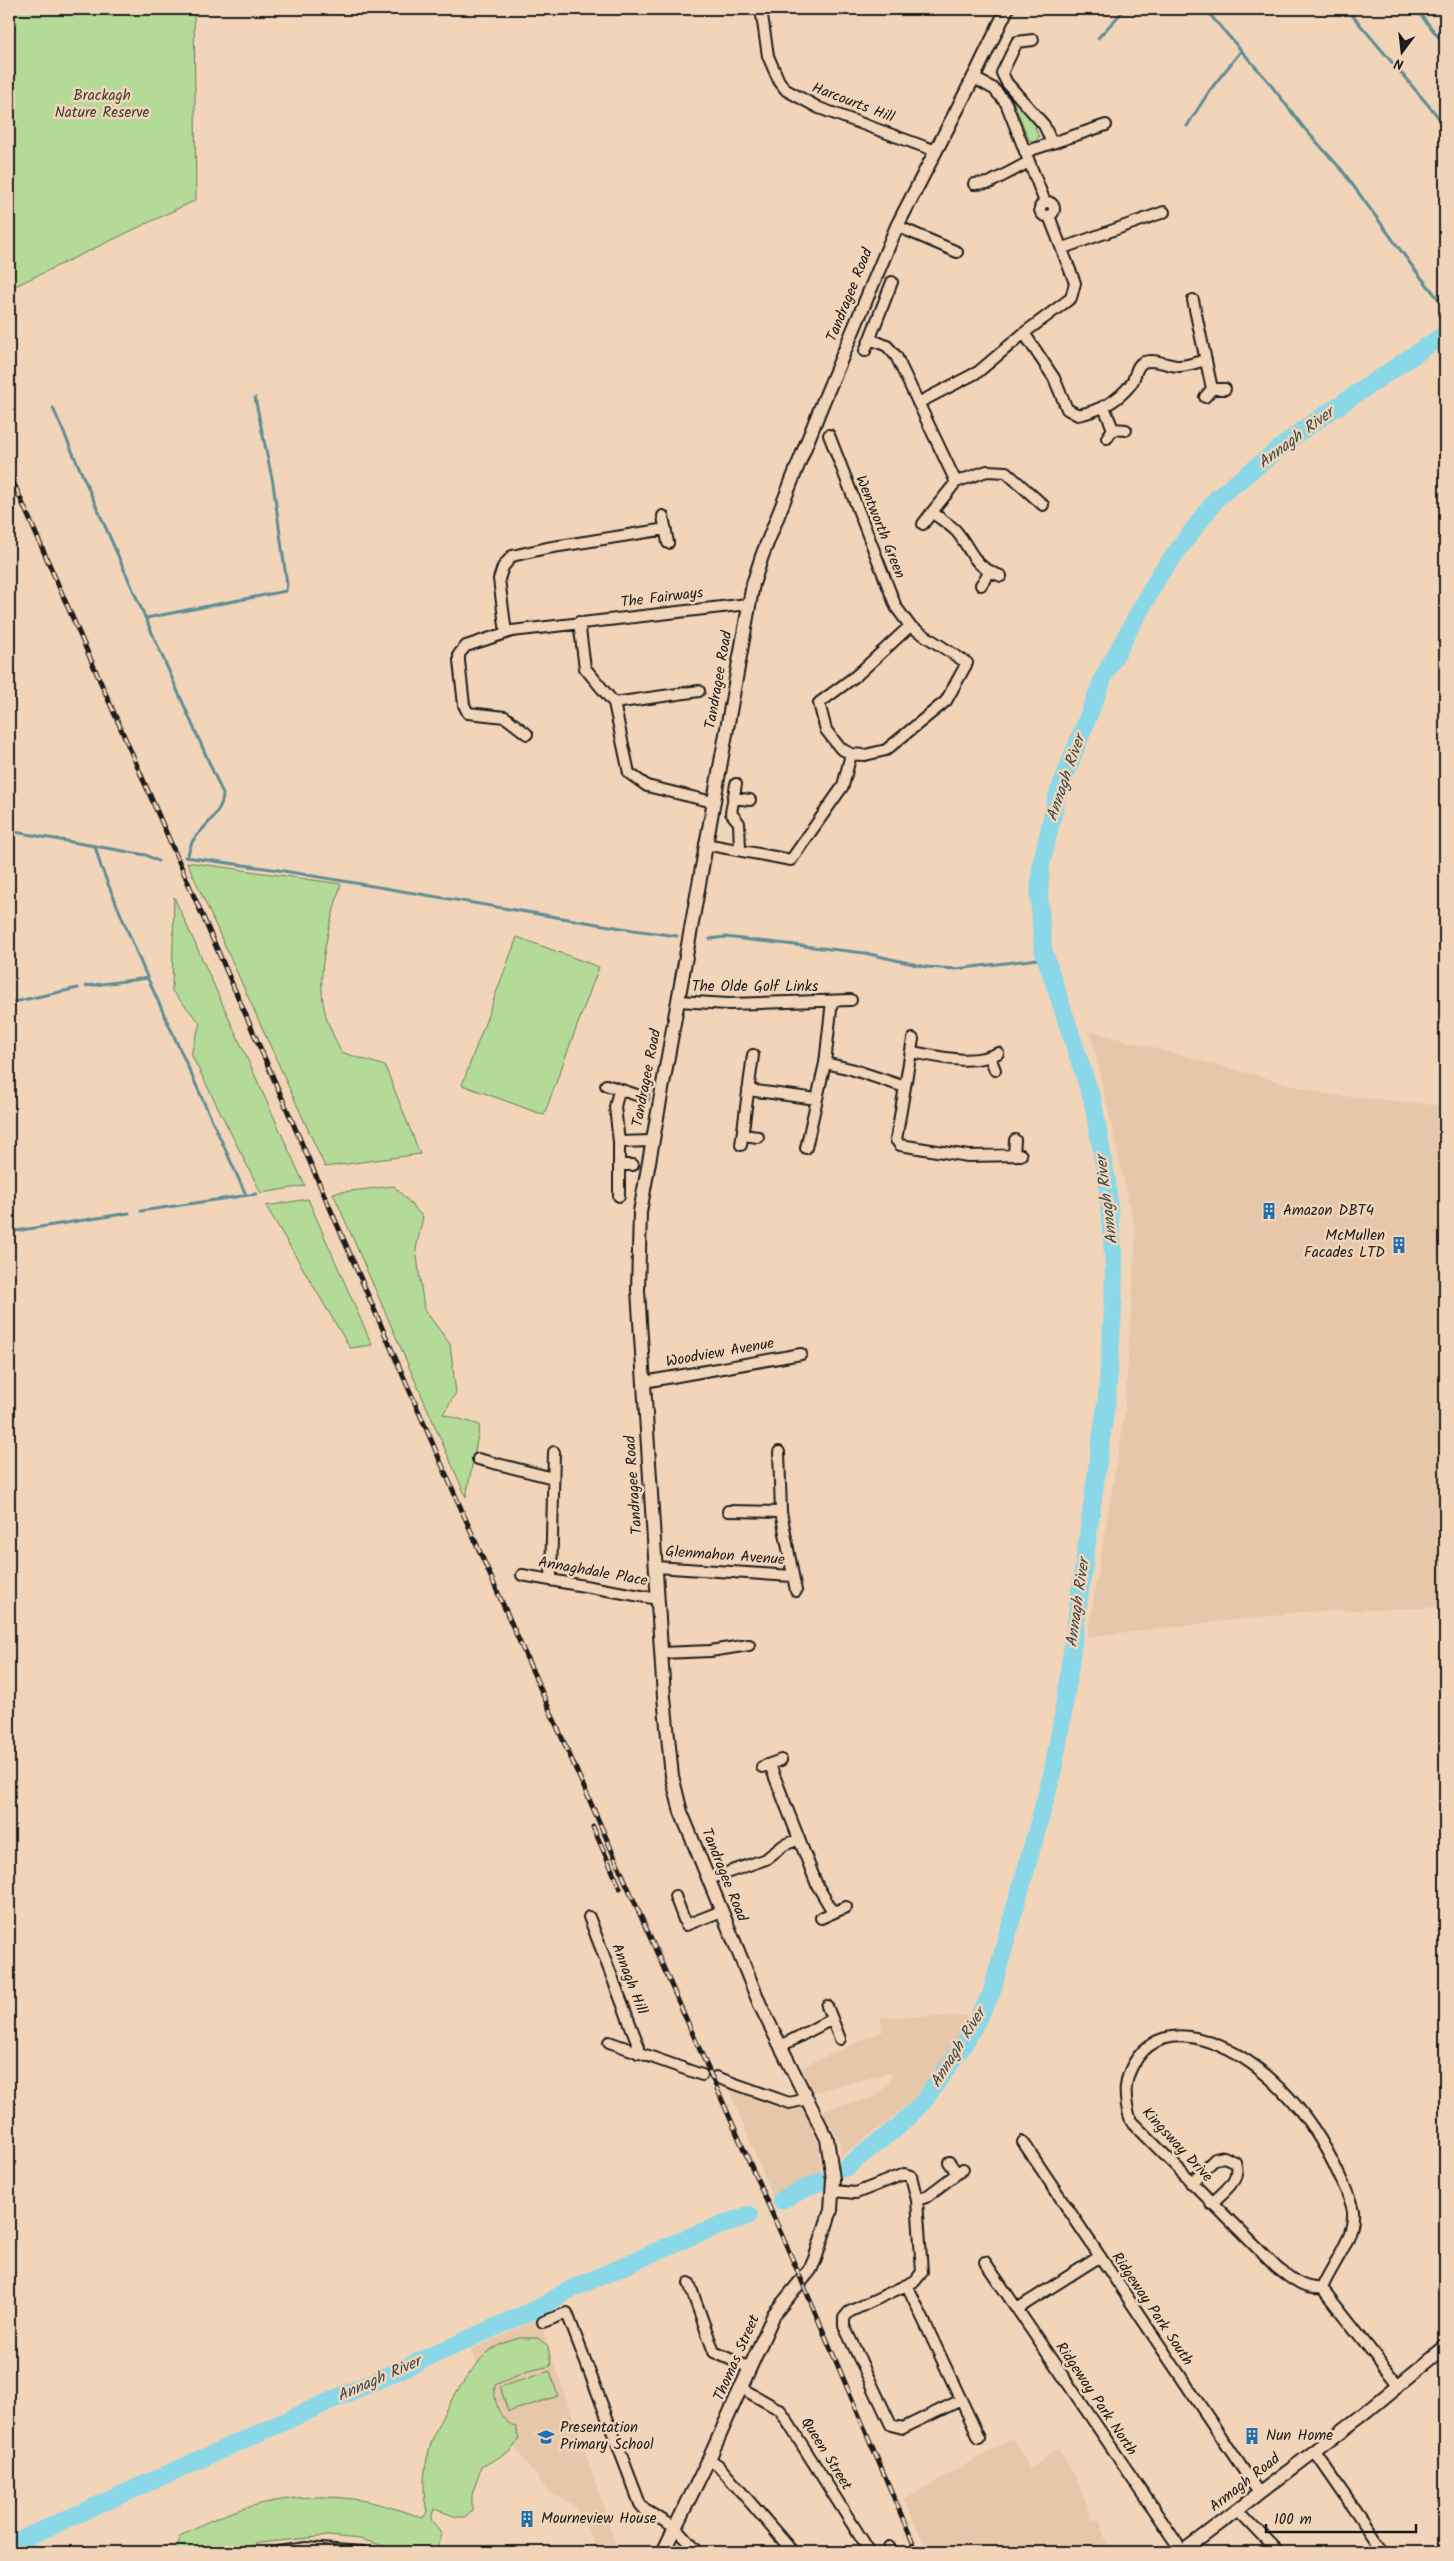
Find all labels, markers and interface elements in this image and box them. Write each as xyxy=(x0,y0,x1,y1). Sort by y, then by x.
north arrow xyxy=(1376,28,1426,78)
text: N xyxy=(1392,52,1406,75)
street label: Harcourts Hill xyxy=(808,76,898,130)
park label: Brackagh Nature Reserve xyxy=(55,84,150,125)
street label: Tandragee Road xyxy=(820,244,880,346)
water label: Annagh River xyxy=(1253,399,1342,475)
street label: Wentworth Green xyxy=(848,472,912,582)
street label: The Fairways xyxy=(619,581,705,615)
street label: Tandragee Road xyxy=(699,629,740,731)
water label: Annagh River xyxy=(1040,728,1094,824)
street label: The Olde Golf Links xyxy=(692,975,819,999)
street label: Tandragee Road xyxy=(626,1026,668,1129)
water label: Annagh River xyxy=(1089,1150,1125,1246)
place label: Amazon DBT4 xyxy=(1283,1199,1374,1223)
building icon: Amazon DBT4 xyxy=(1259,1201,1279,1221)
place label: McMullen Facades LTD xyxy=(1304,1224,1385,1265)
building icon: McMullen Facades LTD xyxy=(1389,1235,1409,1255)
street label: Woodview Avenue xyxy=(664,1332,776,1374)
street label: Tandragee Road xyxy=(619,1434,649,1535)
street label: Glenmahon Avenue xyxy=(665,1540,786,1572)
street label: Annaghdale Place xyxy=(536,1551,650,1593)
water label: Annagh River xyxy=(1059,1553,1097,1649)
street label: Tandragee Road xyxy=(694,1824,754,1926)
street label: Annagh Hill xyxy=(604,1940,654,2018)
water label: Annagh River xyxy=(924,2000,994,2092)
street label: Kingsway Drive xyxy=(1136,2102,1218,2188)
street label: Ridgeway Park South xyxy=(1105,2247,1199,2371)
street label: Thomas Street xyxy=(707,2311,767,2405)
street label: Ridgeway Park North xyxy=(1049,2337,1143,2461)
water label: Annagh River xyxy=(333,2348,428,2409)
street label: Queen Street xyxy=(794,2413,858,2495)
place label: Presentation Primary School xyxy=(560,2416,654,2457)
place label: Nun Home xyxy=(1266,2424,1333,2448)
building icon: Nun Home xyxy=(1242,2426,1262,2446)
school or university icon: Presentation Primary School xyxy=(536,2427,556,2447)
street label: Armagh Road xyxy=(1204,2447,1286,2518)
scale bar xyxy=(1266,2501,1416,2533)
place label: Mourneview House xyxy=(541,2507,657,2531)
text: 100 m xyxy=(1274,2508,1312,2532)
building icon: Mourneview House xyxy=(517,2509,537,2529)

